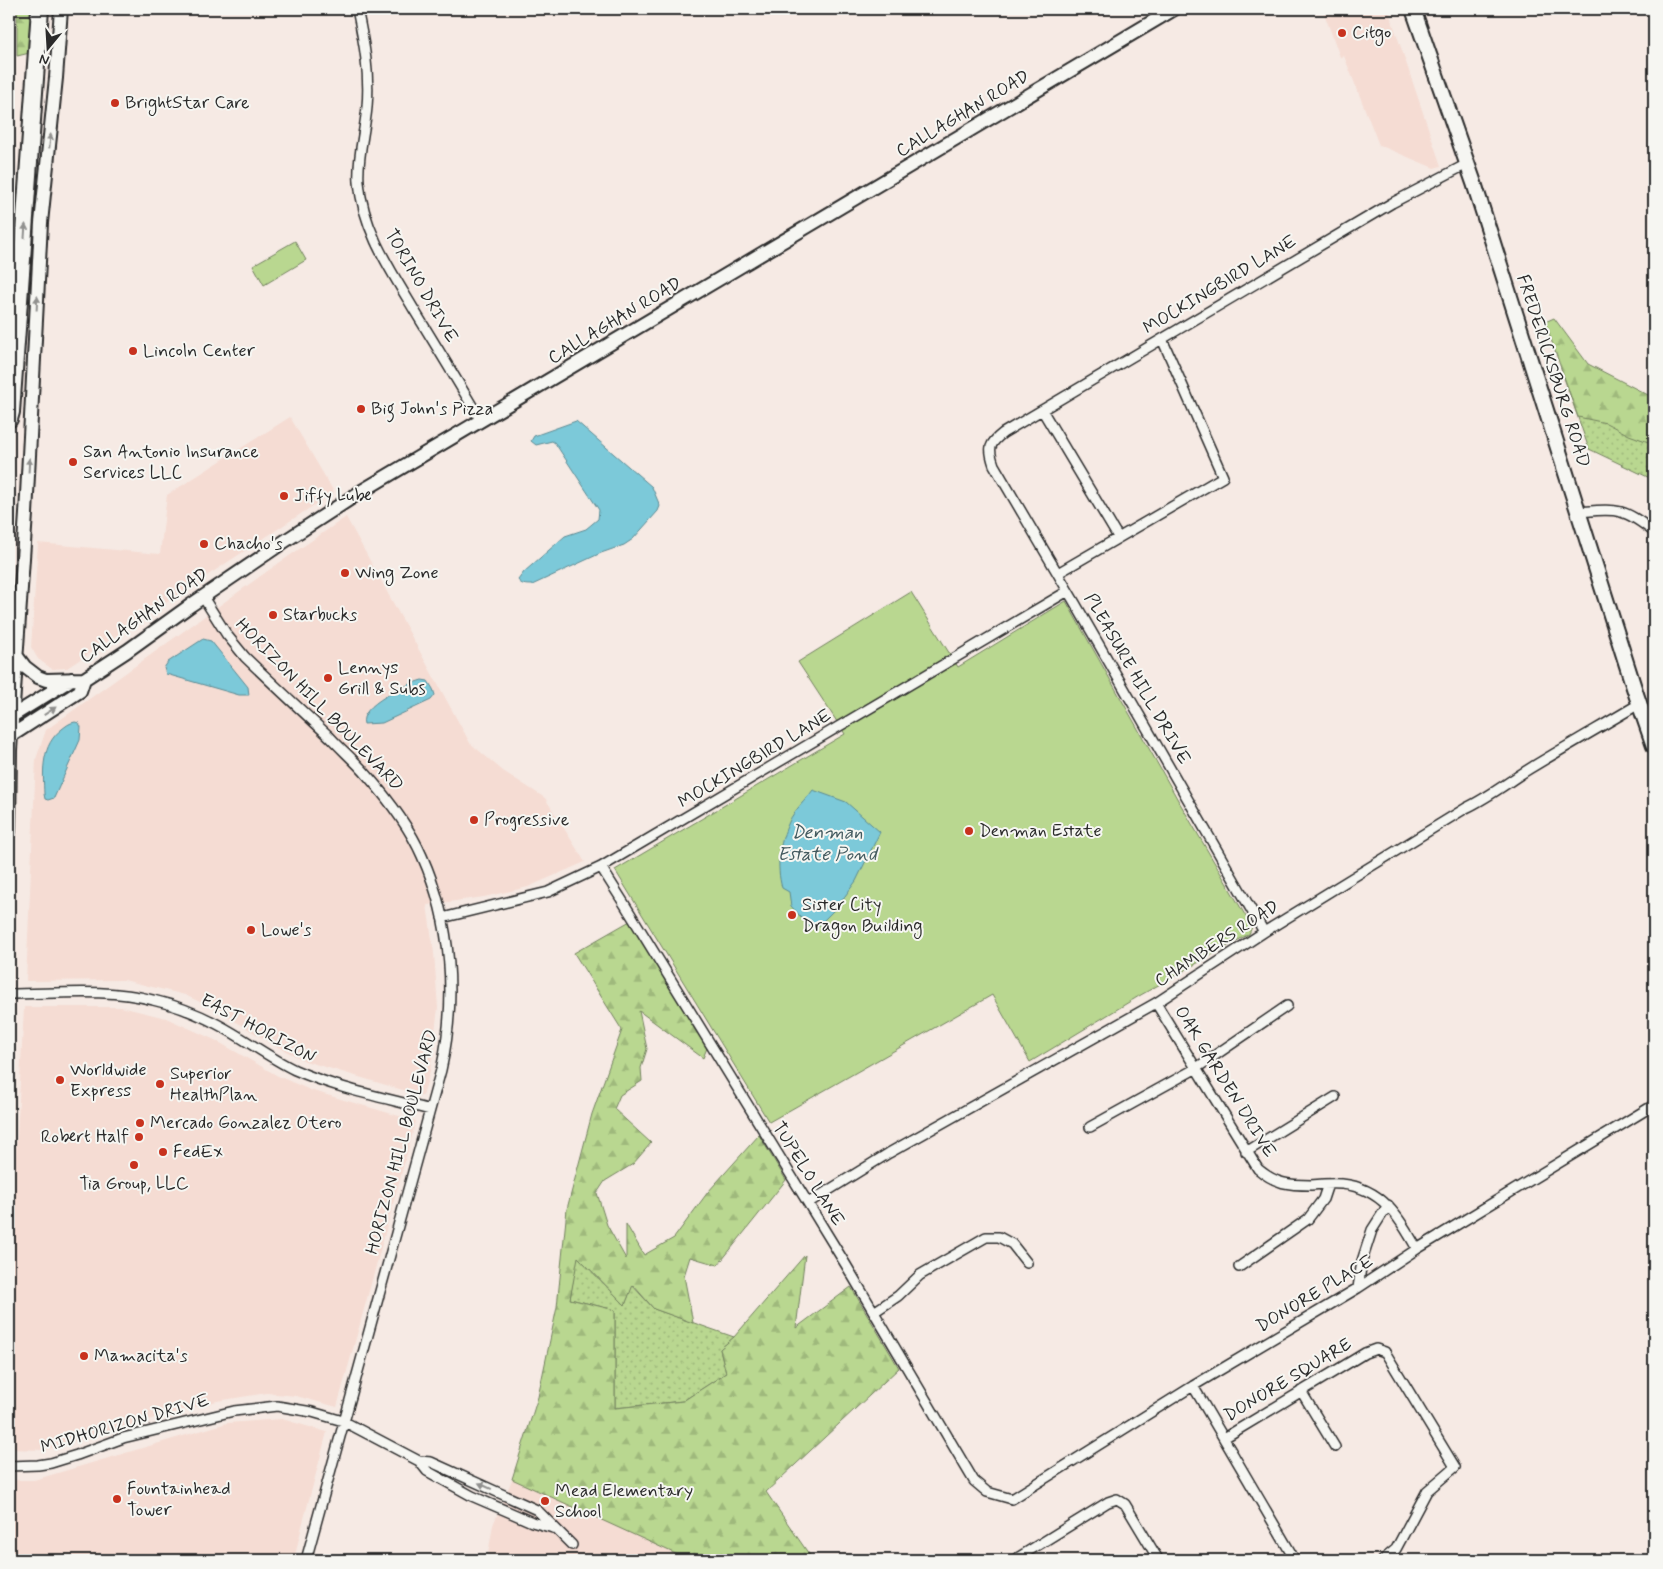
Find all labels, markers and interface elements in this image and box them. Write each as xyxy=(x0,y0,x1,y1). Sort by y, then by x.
place label: Citgo xyxy=(1352,21,1391,46)
north arrow xyxy=(22,22,72,72)
marker: Citgo xyxy=(1336,27,1348,39)
text: N xyxy=(37,49,52,69)
street label: CALLAGHAN ROAD xyxy=(892,65,1034,163)
place label: BrightStar Care xyxy=(125,91,250,116)
marker: BrightStar Care xyxy=(109,97,121,109)
one-way arrow xyxy=(46,133,54,149)
one-way arrow xyxy=(21,223,29,239)
street label: TORINO DRIVE xyxy=(379,225,463,347)
street label: MOCKINGBIRD LANE xyxy=(1139,230,1301,340)
street label: FREDERICKSBURG ROAD xyxy=(1510,271,1596,471)
street label: CALLAGHAN ROAD xyxy=(544,272,686,370)
one-way arrow xyxy=(34,295,42,311)
place label: Lincoln Center xyxy=(143,339,256,363)
marker: Lincoln Center xyxy=(127,345,139,357)
place label: Big John's Pizza xyxy=(371,397,493,423)
marker: Big John's Pizza xyxy=(355,403,367,415)
place label: San Antonio Insurance Services LLC xyxy=(83,440,259,485)
marker: San Antonio Insurance Services LLC xyxy=(67,456,79,468)
one-way arrow xyxy=(25,457,33,473)
place label: Jiffy Lube xyxy=(294,484,372,508)
marker: Jiffy Lube xyxy=(278,490,290,502)
place label: Chacho's xyxy=(214,532,283,556)
marker: Chacho's xyxy=(198,538,210,550)
place label: Wing Zone xyxy=(355,561,439,586)
street label: CALLAGHAN ROAD xyxy=(75,563,213,669)
marker: Wing Zone xyxy=(339,567,351,579)
street label: PLEASURE HILL DRIVE xyxy=(1078,589,1196,769)
place label: Starbucks xyxy=(283,603,357,627)
marker: Starbucks xyxy=(267,609,279,621)
street label: HORIZON HILL BOULEVARD xyxy=(230,613,408,797)
place label: Lennys Grill & Subs xyxy=(338,656,426,701)
marker: Lennys Grill & Subs xyxy=(322,672,334,684)
street label: MOCKINGBIRD LANE xyxy=(674,704,836,814)
one-way arrow xyxy=(43,706,56,715)
place label: Progressive xyxy=(484,808,569,832)
marker: Progressive xyxy=(468,814,480,826)
place label: Denman Estate xyxy=(979,819,1102,843)
water label: Denman Estate Pond xyxy=(777,820,879,867)
marker: Denman Estate xyxy=(963,825,975,837)
place label: Sister City Dragon Building xyxy=(802,893,922,939)
street label: CHAMBERS ROAD xyxy=(1150,895,1284,993)
marker: Sister City Dragon Building xyxy=(786,909,798,921)
place label: Lowe's xyxy=(261,918,312,942)
marker: Lowe's xyxy=(245,924,257,936)
street label: EAST HORIZON xyxy=(196,989,320,1070)
street label: OAK GARDEN DRIVE xyxy=(1169,1002,1282,1163)
street label: HORIZON HILL BOULEVARD xyxy=(360,1027,444,1257)
place label: Worldwide Express xyxy=(70,1058,147,1103)
place label: Superior HealthPlan xyxy=(170,1062,257,1107)
marker: Worldwide Express xyxy=(54,1074,66,1086)
marker: Superior HealthPlan xyxy=(154,1078,166,1090)
place label: Mercado Gonzalez Otero xyxy=(150,1111,342,1135)
marker: Mercado Gonzalez Otero xyxy=(134,1117,146,1129)
street label: TUPELO LANE xyxy=(766,1117,850,1231)
place label: Robert Half xyxy=(41,1125,129,1149)
marker: Robert Half xyxy=(133,1131,145,1143)
place label: FedEx xyxy=(173,1140,223,1164)
marker: FedEx xyxy=(157,1146,169,1158)
marker: Tia Group, LLC xyxy=(128,1159,140,1171)
place label: Tia Group, LLC xyxy=(79,1172,189,1196)
street label: DONORE PLACE xyxy=(1252,1249,1378,1338)
street label: DONORE SQUARE xyxy=(1220,1332,1356,1428)
place label: Mamacita's xyxy=(94,1344,188,1368)
marker: Mamacita's xyxy=(78,1350,90,1362)
street label: MIDHORIZON DRIVE xyxy=(38,1388,212,1460)
place label: Fountainhead Tower xyxy=(127,1477,231,1522)
place label: Mead Elementary School xyxy=(555,1479,693,1524)
one-way arrow xyxy=(478,1482,492,1490)
marker: Fountainhead Tower xyxy=(111,1493,123,1505)
marker: Mead Elementary School xyxy=(539,1495,551,1507)

